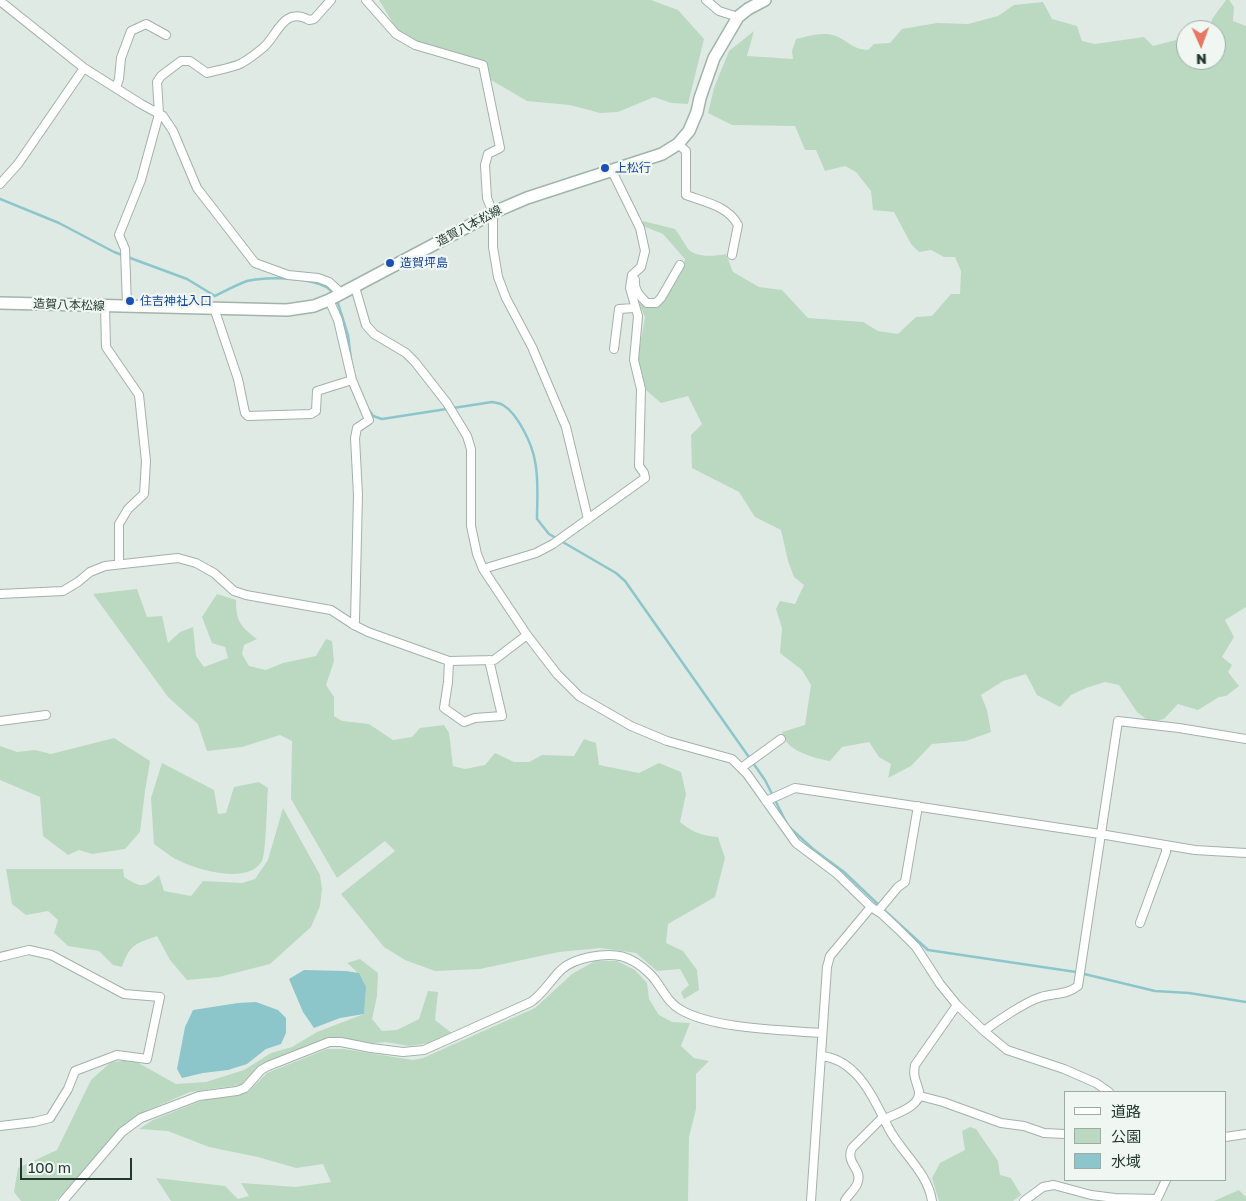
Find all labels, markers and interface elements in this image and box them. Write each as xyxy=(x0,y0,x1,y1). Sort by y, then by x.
north arrow xyxy=(1176,20,1226,70)
text: N xyxy=(1196,51,1207,68)
place label: 上松行 xyxy=(615,161,651,175)
marker: 上松行 xyxy=(599,162,611,174)
street label: 造賀八本松線 xyxy=(434,203,504,249)
place label: 造賀坪島 xyxy=(400,256,448,270)
marker: 造賀坪島 xyxy=(384,257,396,269)
place label: 住吉神社入口 xyxy=(140,294,212,308)
marker: 住吉神社入口 xyxy=(124,295,136,307)
street label: 造賀八本松線 xyxy=(33,297,105,313)
legend xyxy=(1064,1091,1226,1181)
text: 道路 xyxy=(1111,1102,1141,1120)
text: 公園 xyxy=(1111,1127,1141,1145)
scale bar xyxy=(22,1148,135,1180)
text: 水域 xyxy=(1111,1152,1141,1170)
text: 100 m xyxy=(28,1158,71,1176)

